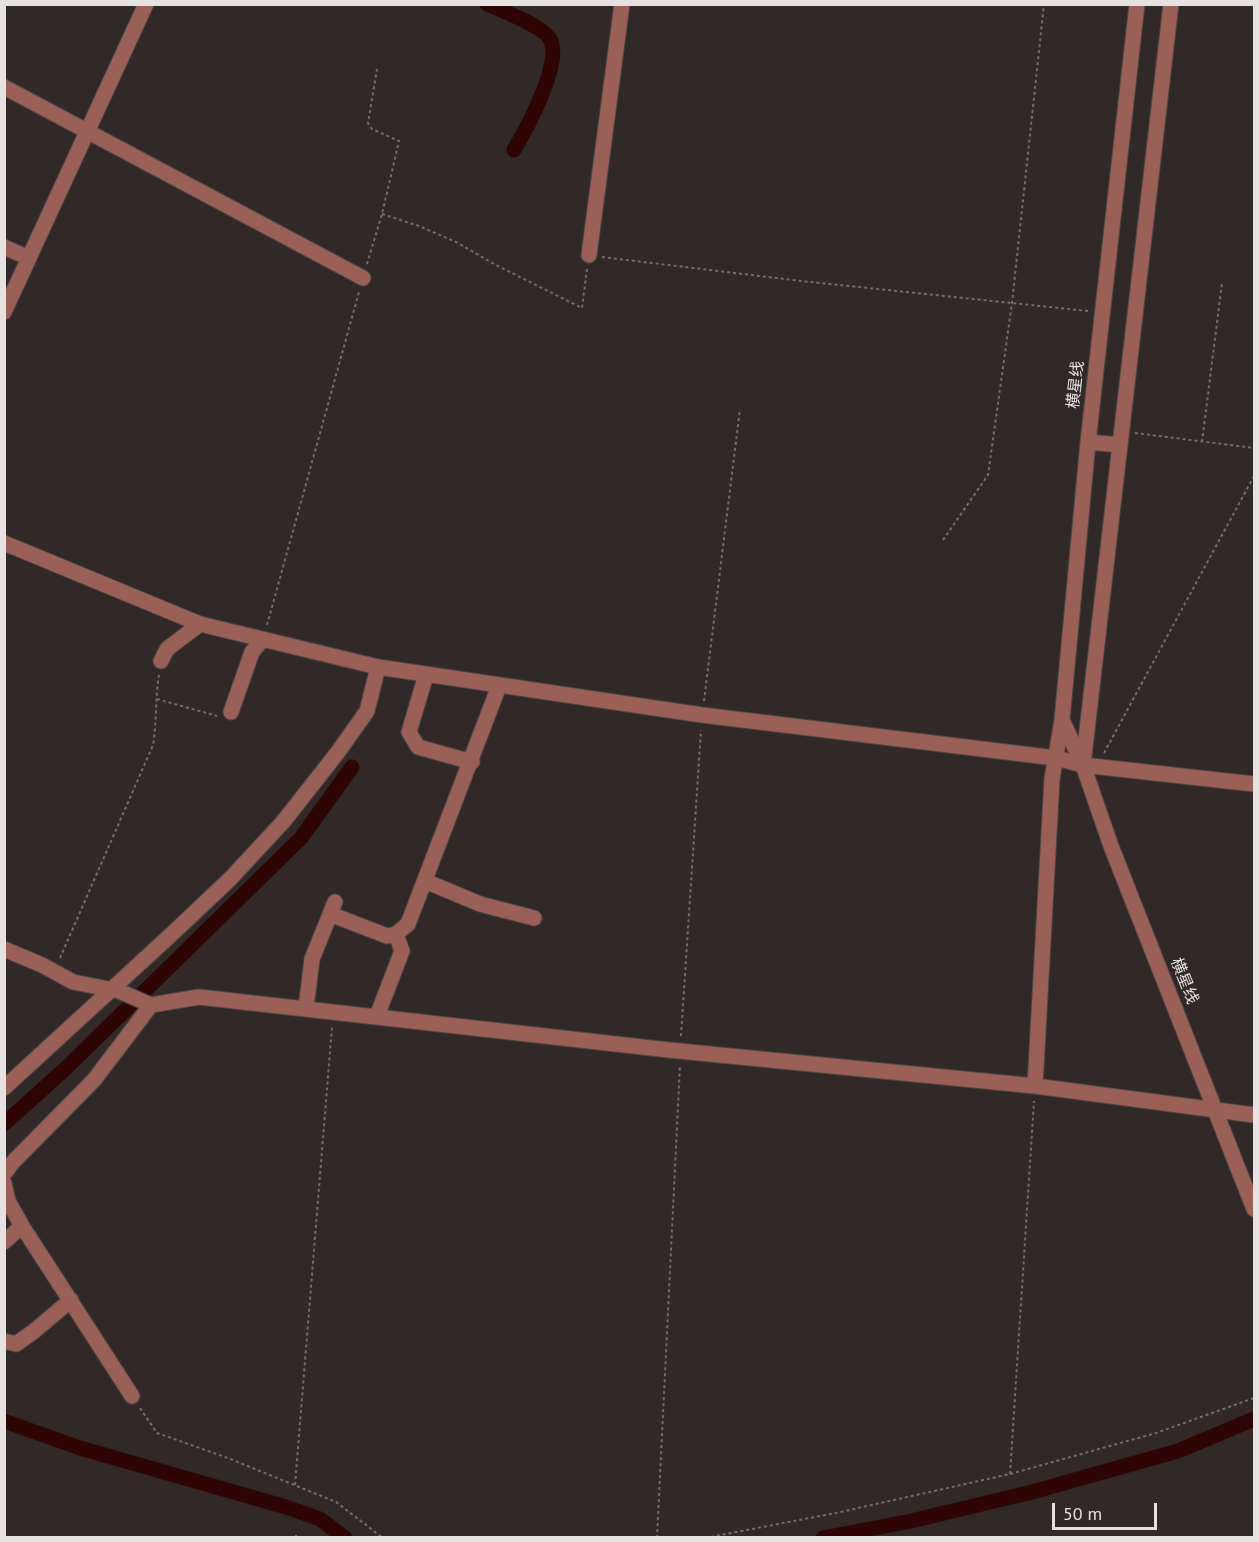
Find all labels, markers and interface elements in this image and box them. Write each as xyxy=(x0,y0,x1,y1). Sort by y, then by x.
street label: 横星线 xyxy=(1064,360,1088,410)
street label: 横星线 xyxy=(1166,955,1202,1007)
scale bar xyxy=(1055,1491,1160,1529)
text: 50 m xyxy=(1063,1502,1102,1525)

